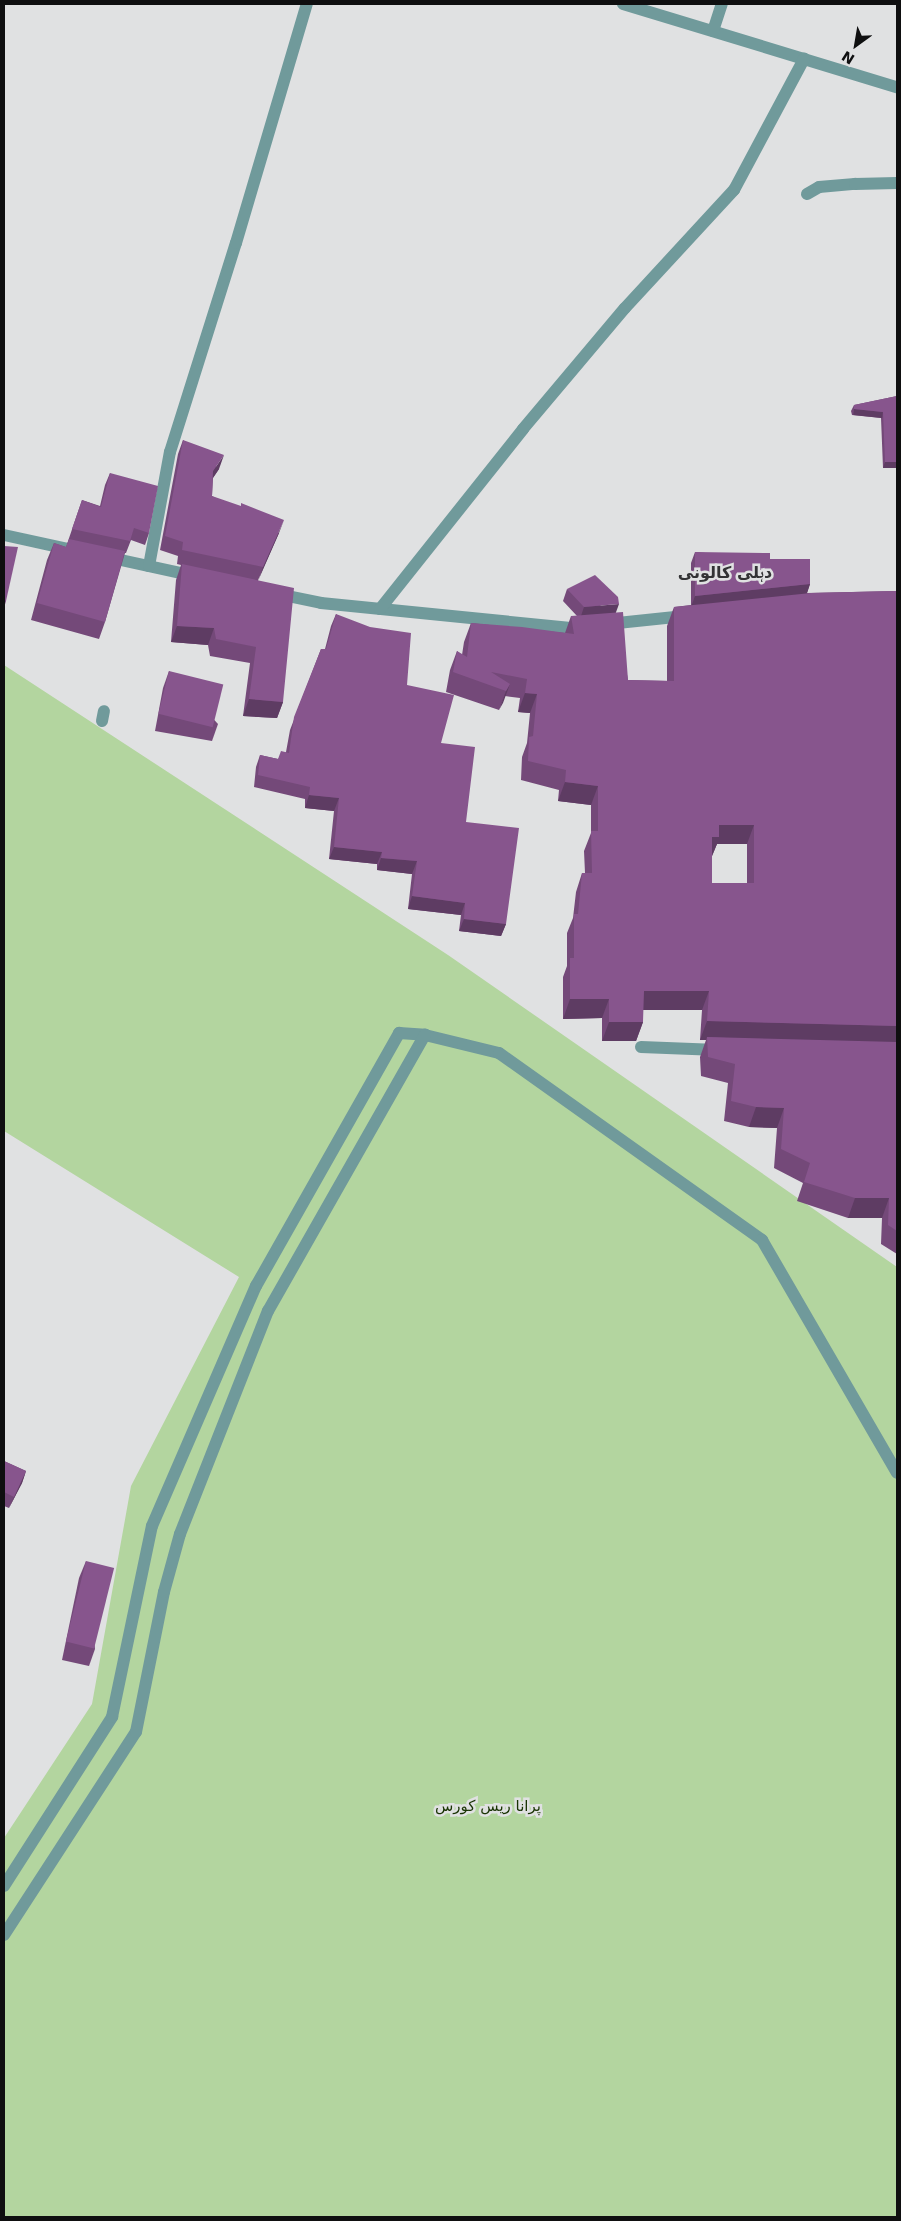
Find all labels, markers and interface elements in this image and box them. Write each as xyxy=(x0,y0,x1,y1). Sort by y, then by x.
north arrow xyxy=(831,20,881,70)
text: N xyxy=(839,48,857,68)
district label: دہلی کالونی xyxy=(678,563,772,583)
park label: پرانا ریس کورس xyxy=(435,1798,541,1816)

